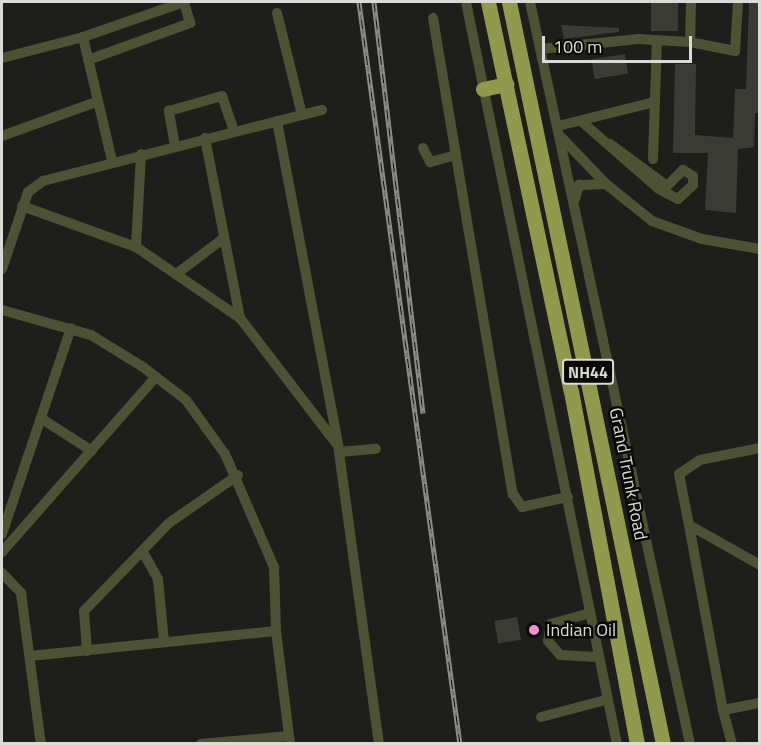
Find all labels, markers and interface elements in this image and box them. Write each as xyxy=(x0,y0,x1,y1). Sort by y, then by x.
scale bar xyxy=(545,24,695,62)
text: 100 m xyxy=(553,33,602,60)
road number: NH44 xyxy=(561,359,615,385)
street label: Grand Trunk Road xyxy=(605,406,651,542)
place label: Indian Oil xyxy=(546,619,616,641)
marker: Indian Oil xyxy=(527,623,541,637)

